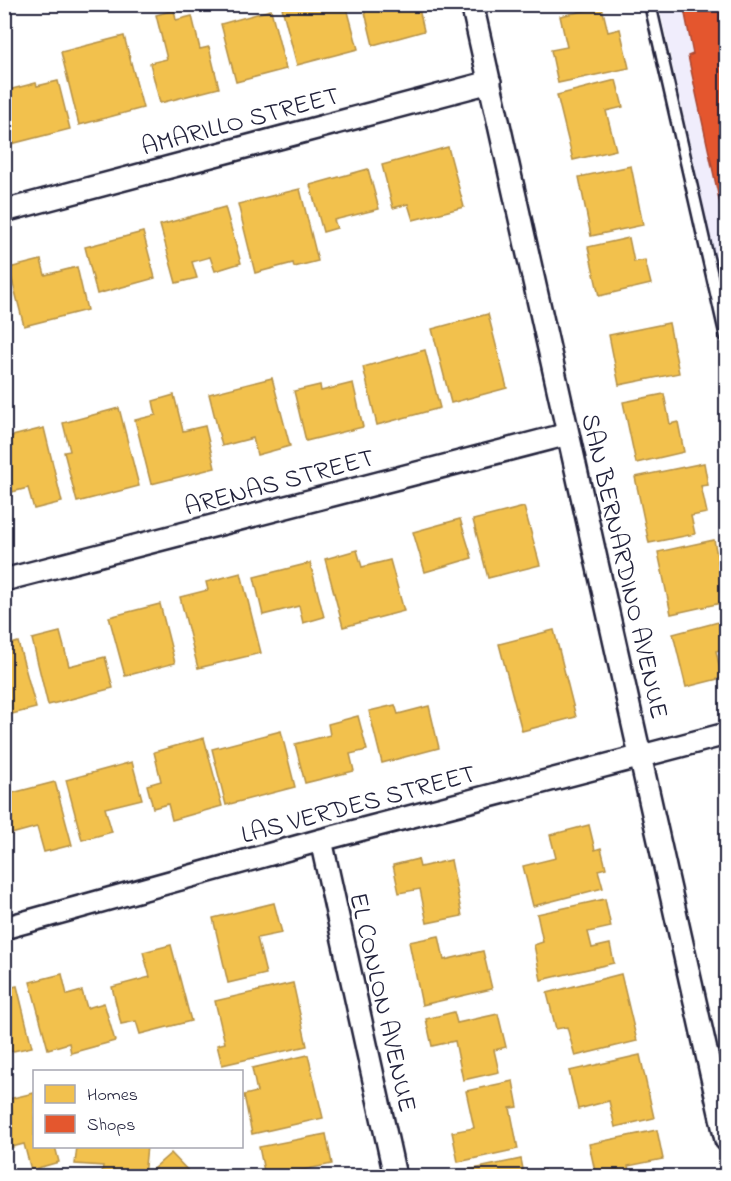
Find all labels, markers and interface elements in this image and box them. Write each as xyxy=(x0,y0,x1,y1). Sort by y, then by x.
street label: AMARILLO STREET xyxy=(138,78,344,168)
street label: SAN BERNARDINO AVENUE xyxy=(569,410,677,723)
street label: ARENAS STREET xyxy=(181,440,379,528)
street label: LAS VERDES STREET xyxy=(237,756,480,856)
street label: EL CONLON AVENUE xyxy=(337,889,425,1116)
legend xyxy=(33,1070,243,1148)
text: Homes xyxy=(87,1083,138,1109)
text: Shops xyxy=(87,1113,135,1139)

